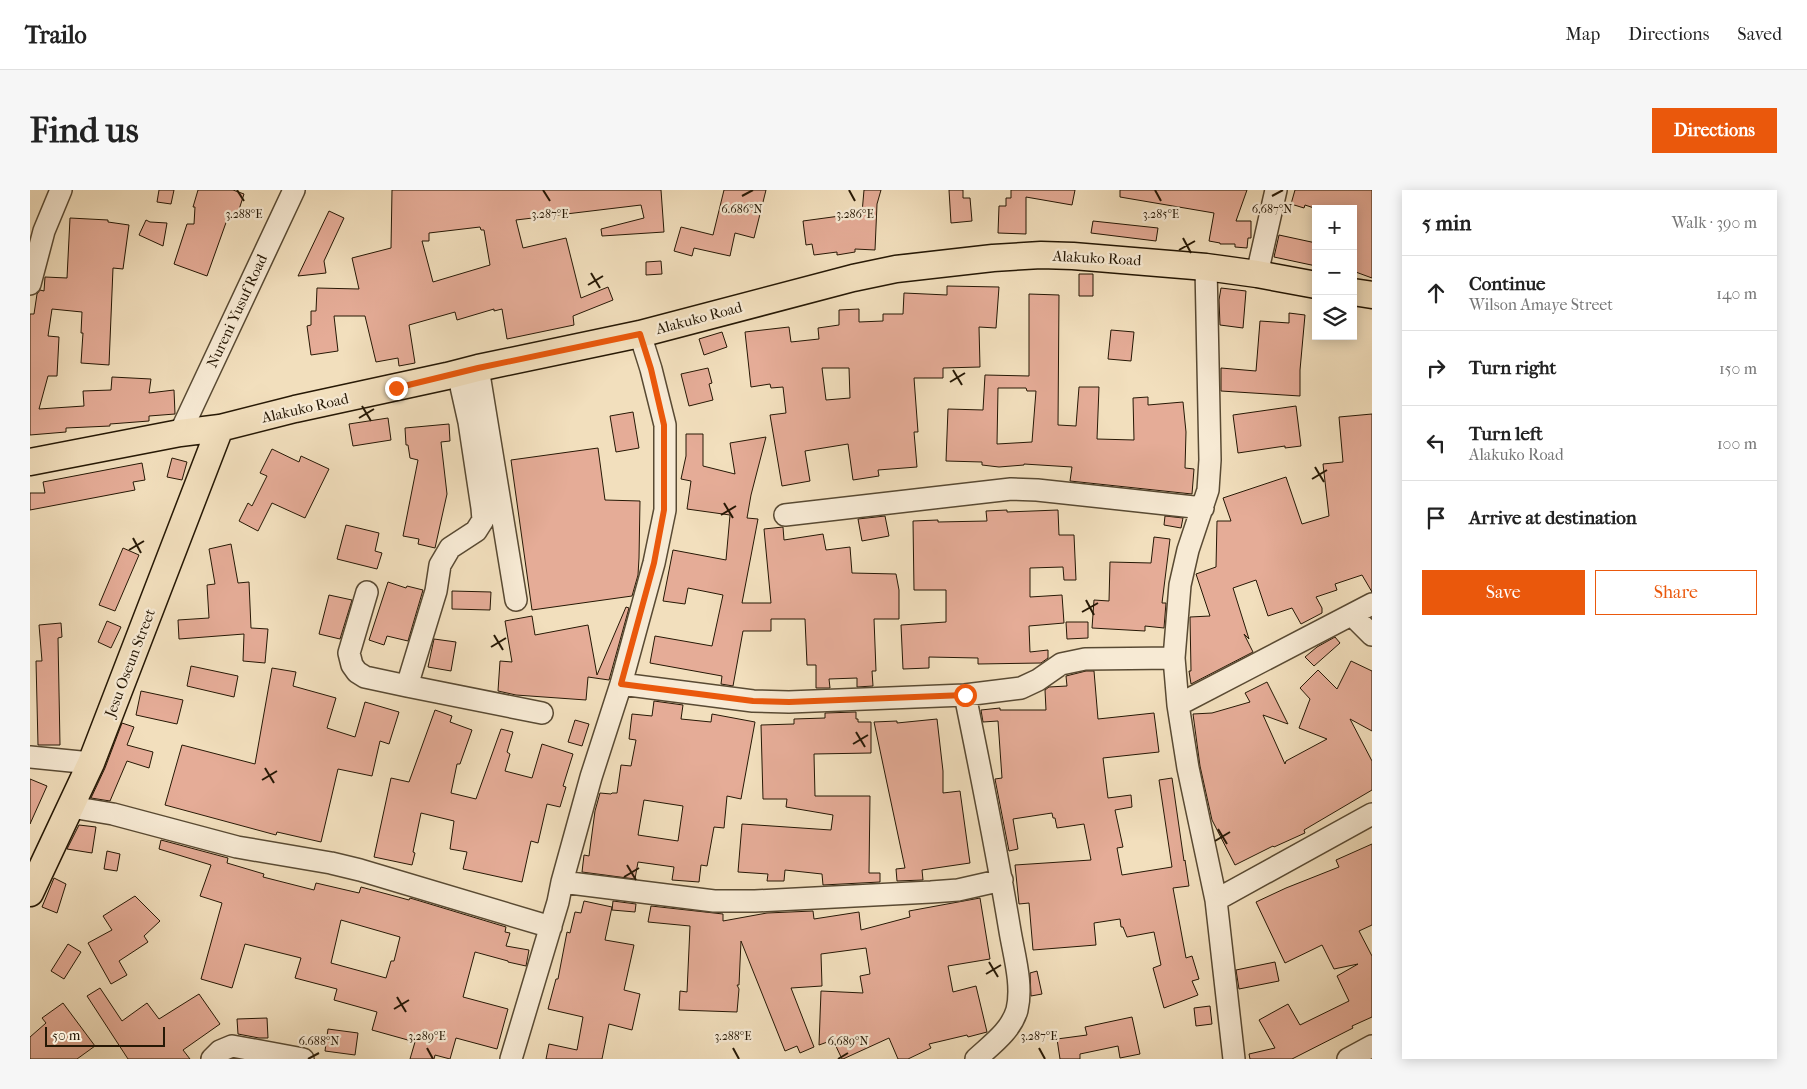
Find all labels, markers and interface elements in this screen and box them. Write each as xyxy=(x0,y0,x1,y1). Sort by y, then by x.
text: Trailo xyxy=(25,21,87,49)
text: Map xyxy=(1566,24,1600,45)
text: Directions xyxy=(1628,24,1709,45)
text: Saved xyxy=(1737,24,1782,45)
button: Directions xyxy=(1652,108,1777,153)
text: Find us xyxy=(30,110,139,151)
text: 6.686°N xyxy=(721,202,763,216)
text: 6.687°N xyxy=(1252,202,1292,216)
map controls xyxy=(1312,205,1357,340)
button: + xyxy=(1312,205,1357,250)
text: 3.288°E xyxy=(225,207,263,221)
text: 3.287°E xyxy=(532,207,568,221)
text: 3.286°E xyxy=(836,207,874,221)
text: 3.285°E xyxy=(1143,207,1179,221)
text: 5 min xyxy=(1422,211,1471,235)
text: Walk · 390 m xyxy=(1672,213,1757,232)
street label: Alakuko Road xyxy=(1051,247,1143,269)
button: − xyxy=(1312,250,1357,295)
street label: Nureni Yusuf Road xyxy=(203,251,271,371)
text: Continue xyxy=(1469,273,1545,295)
icon: ahead xyxy=(1422,279,1450,307)
text: 140 m xyxy=(1716,284,1757,303)
button: layers xyxy=(1312,295,1357,340)
text: Wilson Amaye Street xyxy=(1469,295,1613,314)
street label: Alakuko Road xyxy=(653,298,745,338)
icon: right xyxy=(1422,354,1450,382)
text: Turn right xyxy=(1469,357,1556,379)
text: 150 m xyxy=(1719,359,1757,378)
route end xyxy=(385,377,408,400)
street label: Alakuko Road xyxy=(259,389,351,427)
text: Turn left xyxy=(1469,423,1543,445)
icon: left xyxy=(1422,429,1450,457)
text: 100 m xyxy=(1717,434,1757,453)
text: Alakuko Road xyxy=(1469,445,1564,464)
icon: arrive xyxy=(1422,504,1450,532)
text: Arrive at destination xyxy=(1469,507,1637,529)
button: Save xyxy=(1422,570,1585,615)
button: Share xyxy=(1595,570,1757,615)
street label: Jesu Oseun Street xyxy=(101,606,159,721)
route start xyxy=(954,684,977,707)
scale bar xyxy=(45,1024,165,1047)
text: 50 m xyxy=(52,1027,80,1044)
text: 3.289°E xyxy=(408,1029,446,1043)
text: 3.288°E xyxy=(714,1029,752,1043)
text: 3.287°E xyxy=(1021,1029,1057,1043)
text: 6.688°N xyxy=(299,1034,339,1048)
text: 6.689°N xyxy=(827,1034,869,1048)

